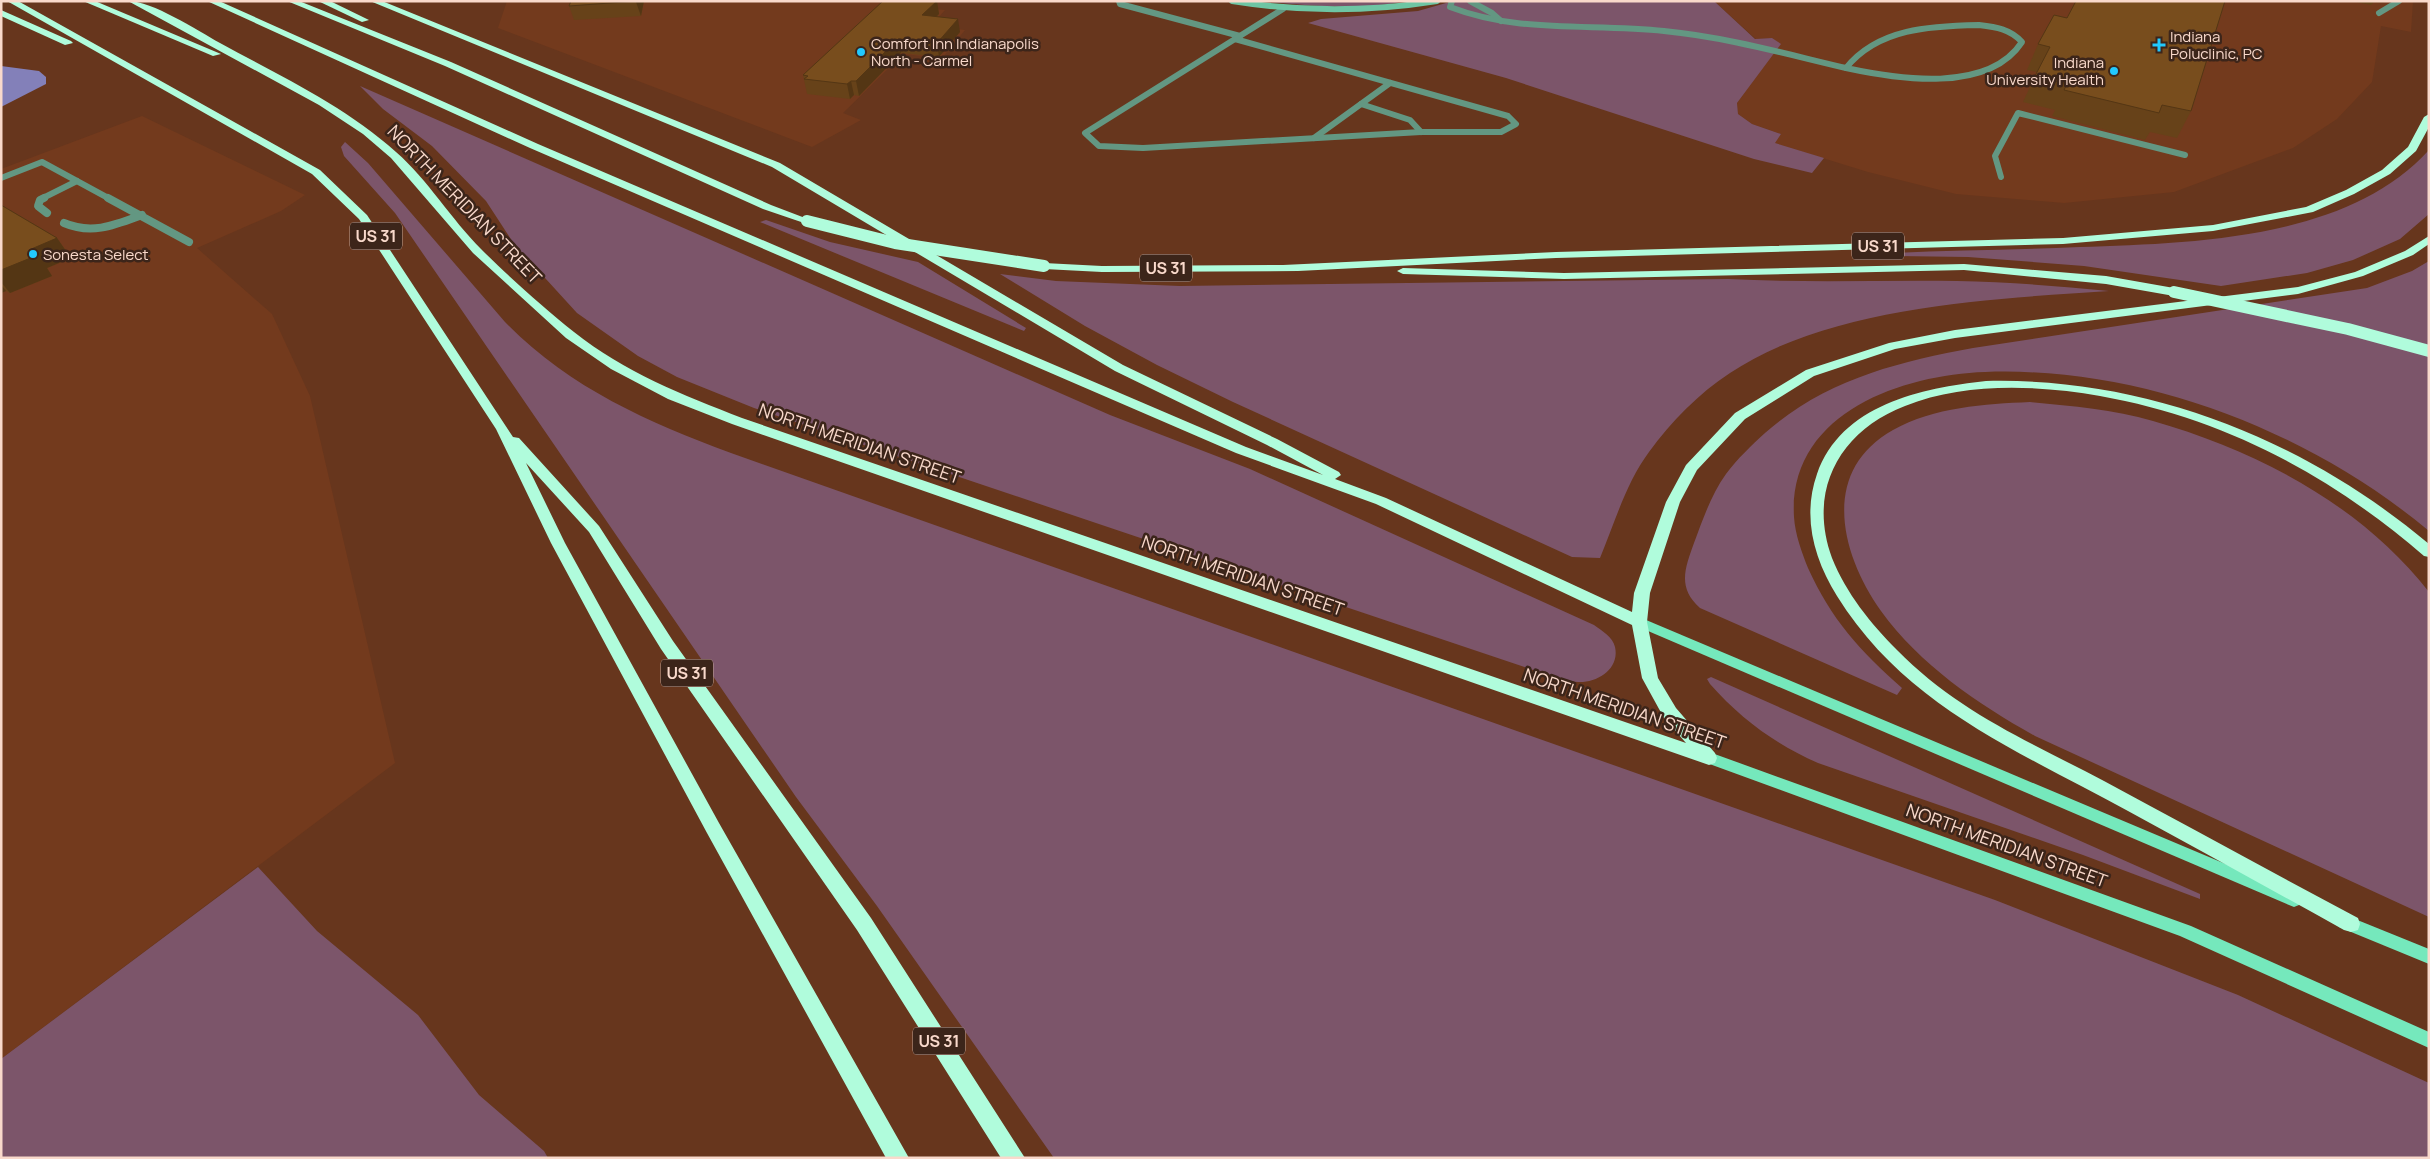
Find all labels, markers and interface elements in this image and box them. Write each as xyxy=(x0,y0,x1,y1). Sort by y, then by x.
place label: Indiana Poluclinic, PC xyxy=(2170,26,2263,64)
place label: Comfort Inn Indianapolis North - Carmel xyxy=(871,33,1039,71)
marker: Indiana Poluclinic, PC xyxy=(2152,38,2166,52)
marker: Comfort Inn Indianapolis North - Carmel xyxy=(855,46,867,58)
place label: Indiana University Health xyxy=(1986,52,2104,90)
marker: Indiana University Health xyxy=(2108,65,2120,77)
street label: NORTH MERIDIAN STREET xyxy=(383,119,548,289)
road number: US 31 xyxy=(350,222,402,250)
road number: US 31 xyxy=(1852,232,1904,260)
place label: Sonesta Select xyxy=(43,244,149,265)
marker: Sonesta Select xyxy=(27,248,39,260)
road number: US 31 xyxy=(1140,254,1192,282)
street label: NORTH MERIDIAN STREET xyxy=(756,397,965,489)
street label: NORTH MERIDIAN STREET xyxy=(1139,529,1348,621)
road number: US 31 xyxy=(661,660,713,686)
street label: NORTH MERIDIAN STREET xyxy=(1521,662,1730,754)
street label: NORTH MERIDIAN STREET xyxy=(1903,797,2111,893)
road number: US 31 xyxy=(913,1028,965,1054)

